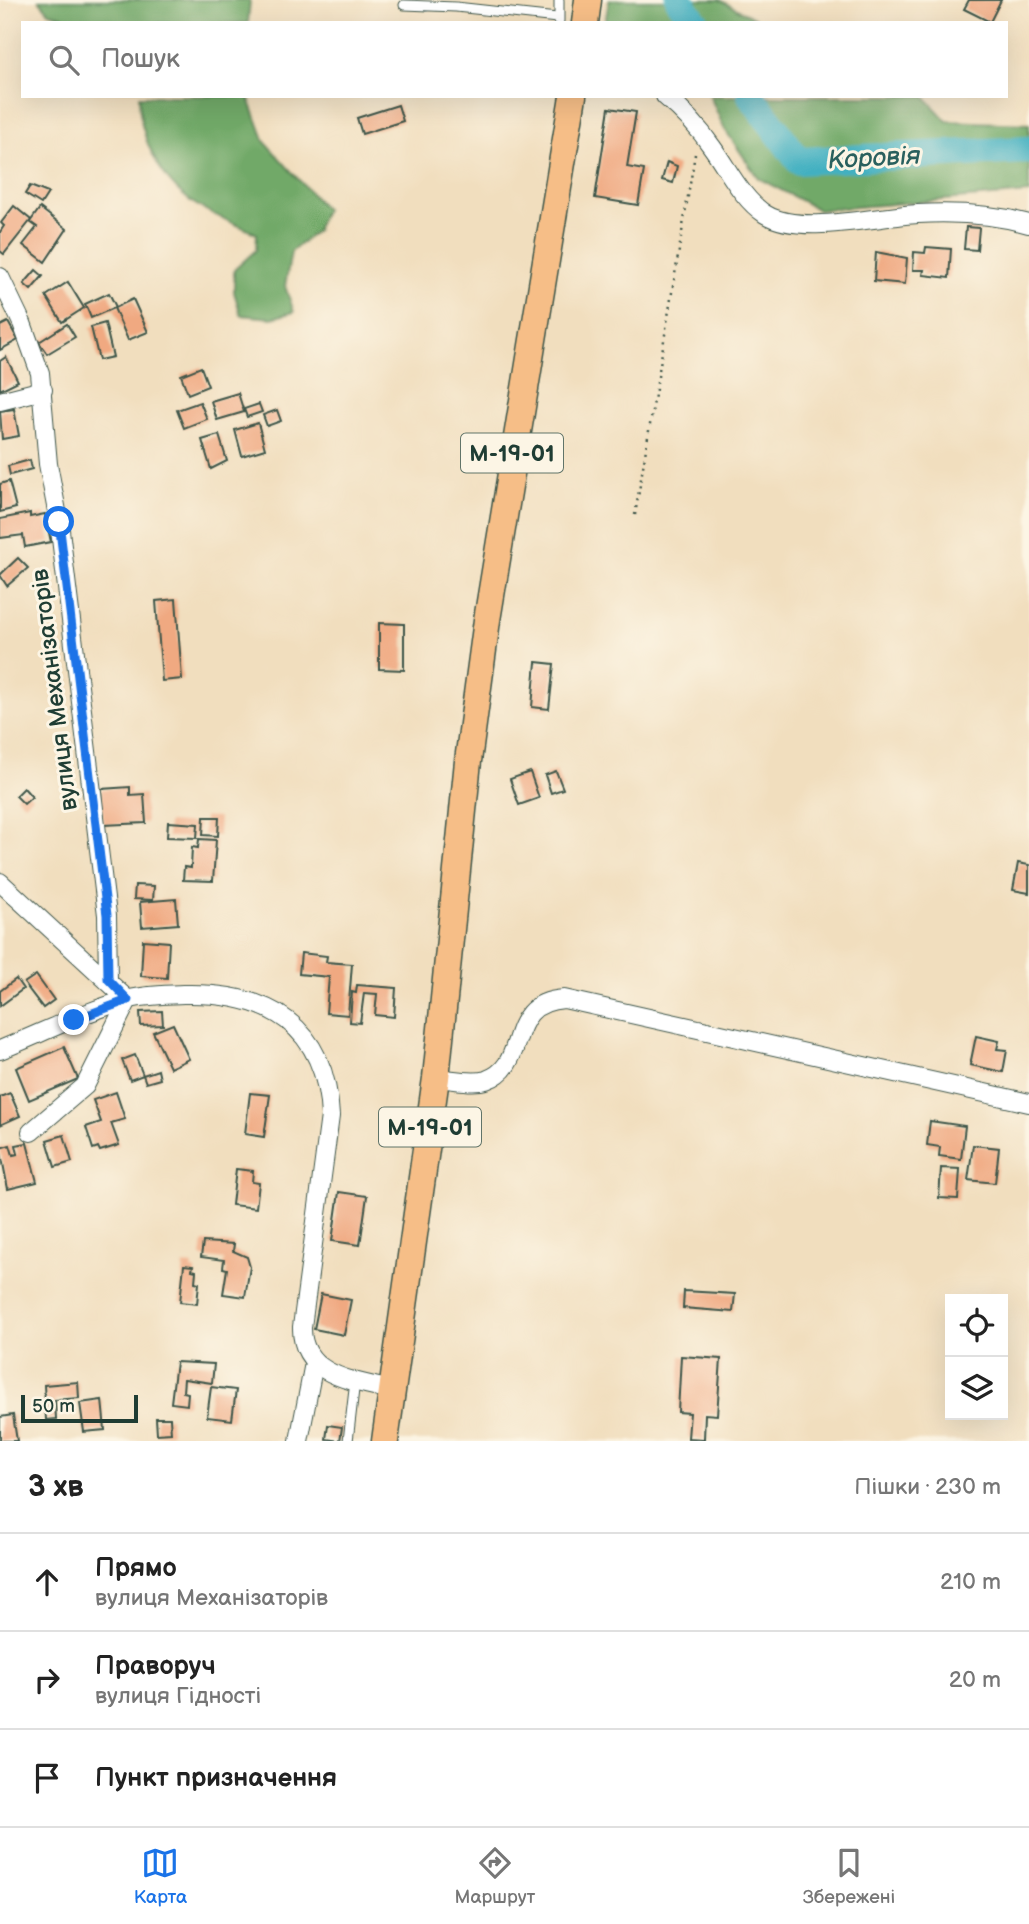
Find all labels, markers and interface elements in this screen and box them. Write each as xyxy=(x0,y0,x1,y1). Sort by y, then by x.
search box xyxy=(21,21,1008,98)
icon: search xyxy=(45,41,83,79)
text: Пошук xyxy=(101,44,180,75)
water label: Коровія xyxy=(827,141,922,176)
road number: М-19-01 xyxy=(461,433,563,472)
route start xyxy=(43,506,74,537)
street label: вулиця Механізаторів xyxy=(25,567,84,812)
route end xyxy=(58,1004,89,1035)
road number: М-19-01 xyxy=(379,1108,481,1146)
map controls xyxy=(945,1294,1008,1420)
button: locate xyxy=(945,1294,1008,1357)
button: layers xyxy=(945,1357,1008,1420)
scale bar xyxy=(21,1392,138,1424)
text: 50 m xyxy=(32,1395,75,1418)
text: 3 хв xyxy=(28,1469,84,1505)
text: Пішки · 230 m xyxy=(854,1473,1001,1501)
text: Прямо xyxy=(95,1553,177,1584)
icon: ahead xyxy=(28,1563,66,1601)
text: 210 m xyxy=(940,1568,1001,1596)
text: вулиця Механізаторів xyxy=(95,1584,328,1612)
text: Праворуч xyxy=(95,1651,216,1682)
icon: right xyxy=(28,1661,66,1699)
text: 20 m xyxy=(949,1666,1001,1694)
text: вулиця Гідності xyxy=(95,1682,261,1710)
icon: arrive xyxy=(28,1759,66,1797)
text: Пункт призначення xyxy=(95,1763,337,1794)
tab: Карта xyxy=(134,1844,187,1909)
tab: Маршрут xyxy=(455,1844,535,1909)
tab: Збережені xyxy=(803,1844,895,1909)

